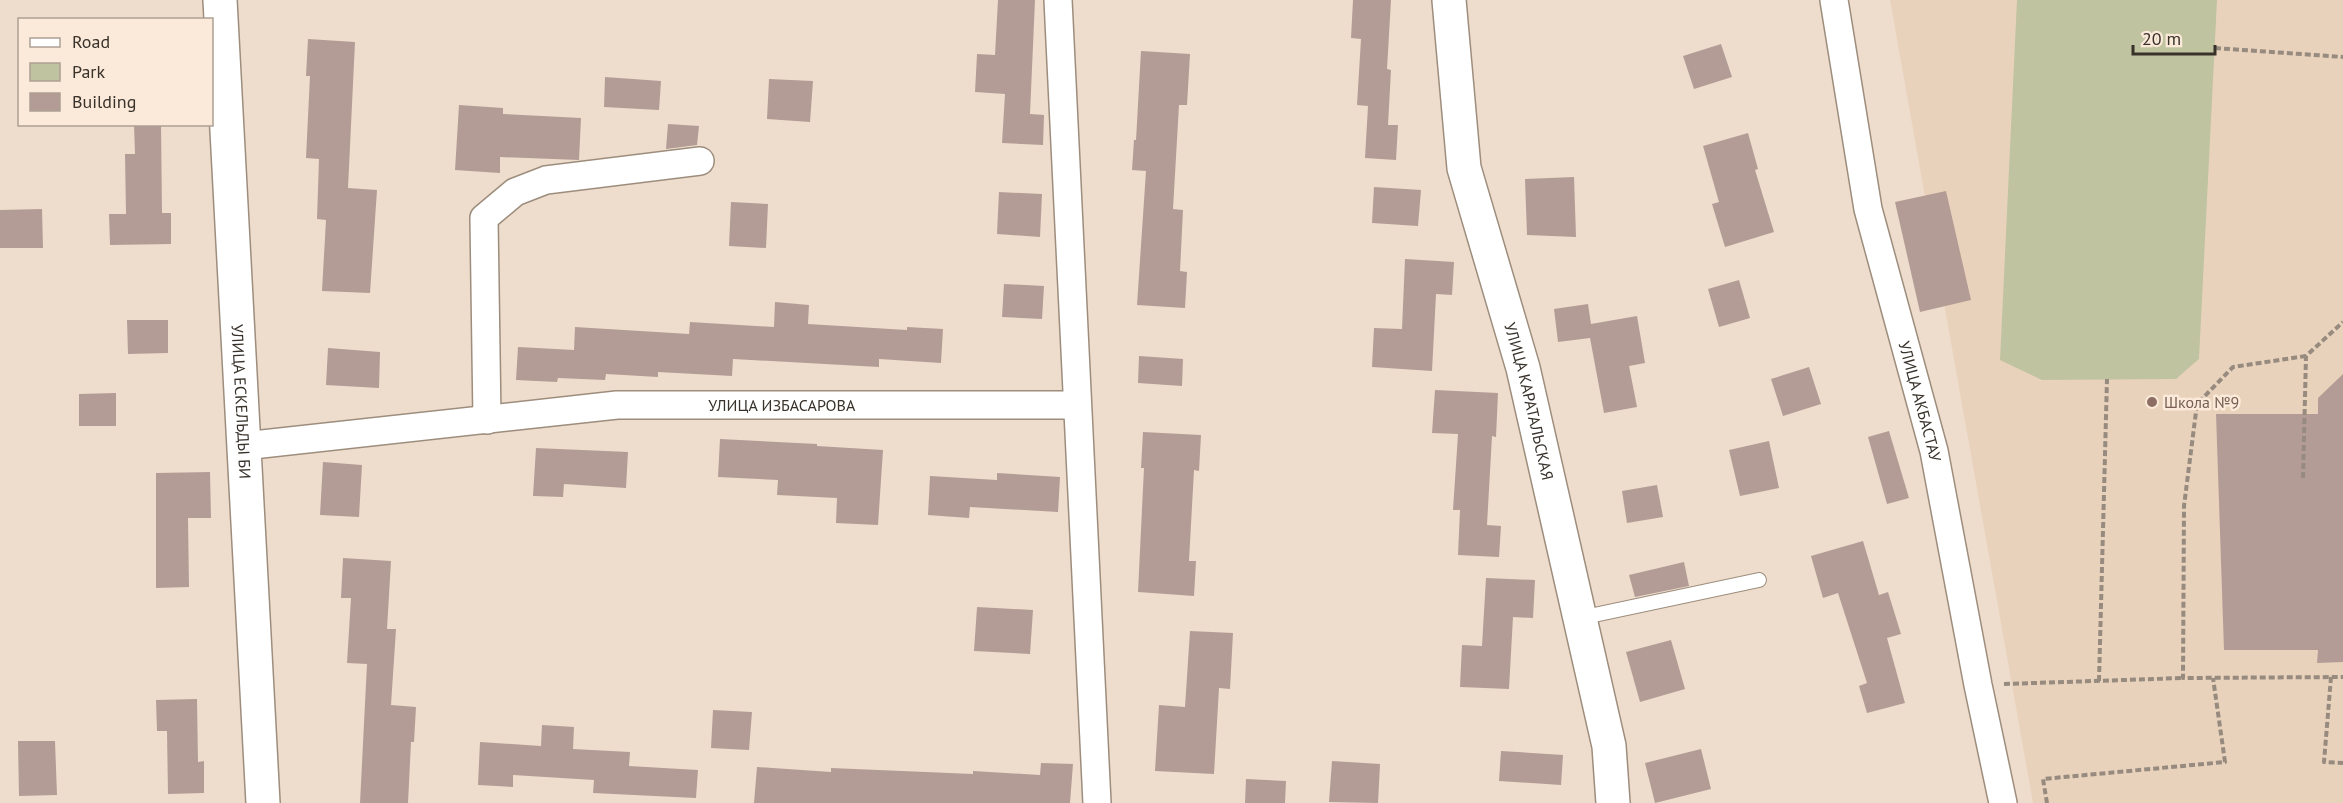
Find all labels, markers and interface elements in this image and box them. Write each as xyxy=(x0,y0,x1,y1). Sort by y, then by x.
legend xyxy=(18,18,213,126)
scale bar xyxy=(2133,18,2216,56)
text: 20 m xyxy=(2142,27,2181,50)
text: Road xyxy=(72,30,110,53)
text: Park xyxy=(72,60,105,83)
text: Building xyxy=(72,90,136,113)
street label: УЛИЦА КАРАТАЛЬСКАЯ xyxy=(1500,320,1558,482)
street label: УЛИЦА ЕСКЕЛЬДЫ БИ xyxy=(227,324,256,479)
street label: УЛИЦА АКБАСТАУ xyxy=(1894,339,1946,463)
place label: Школа №9 xyxy=(2164,392,2239,412)
street label: УЛИЦА ИЗБАСАРОВА xyxy=(708,395,856,415)
marker: Школа №9 xyxy=(2145,395,2159,409)

